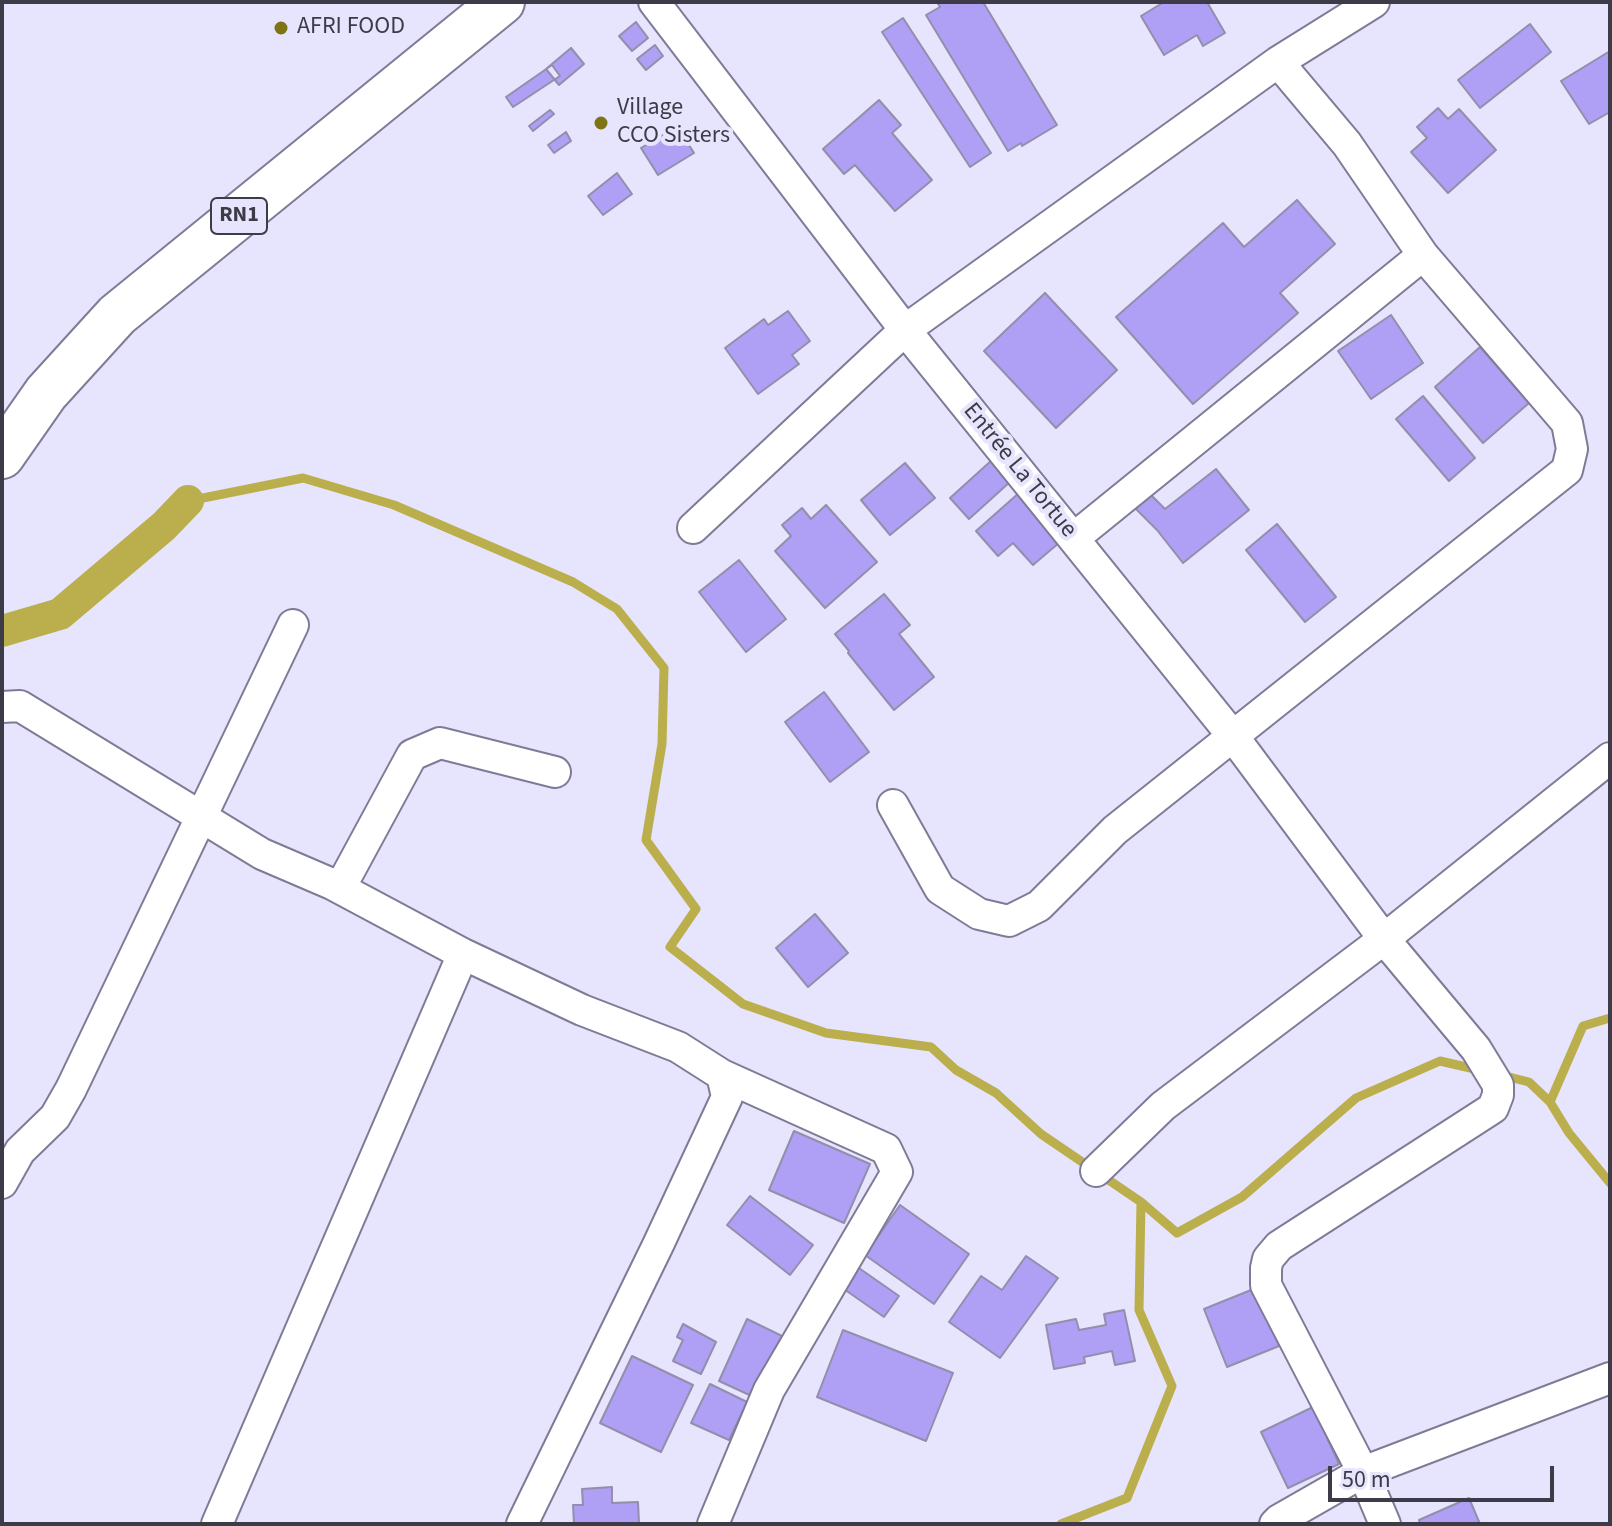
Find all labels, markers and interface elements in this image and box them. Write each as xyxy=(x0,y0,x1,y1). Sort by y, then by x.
place label: AFRI FOOD xyxy=(297,14,405,42)
marker: AFRI FOOD xyxy=(272,19,290,37)
place label: Village CCO Sisters xyxy=(617,95,730,151)
marker: Village CCO Sisters xyxy=(592,114,610,132)
road number: RN1 xyxy=(211,198,267,234)
street label: Entrée La Tortue xyxy=(956,398,1082,544)
scale bar xyxy=(1332,1450,1558,1500)
text: 50 m xyxy=(1342,1462,1391,1497)

